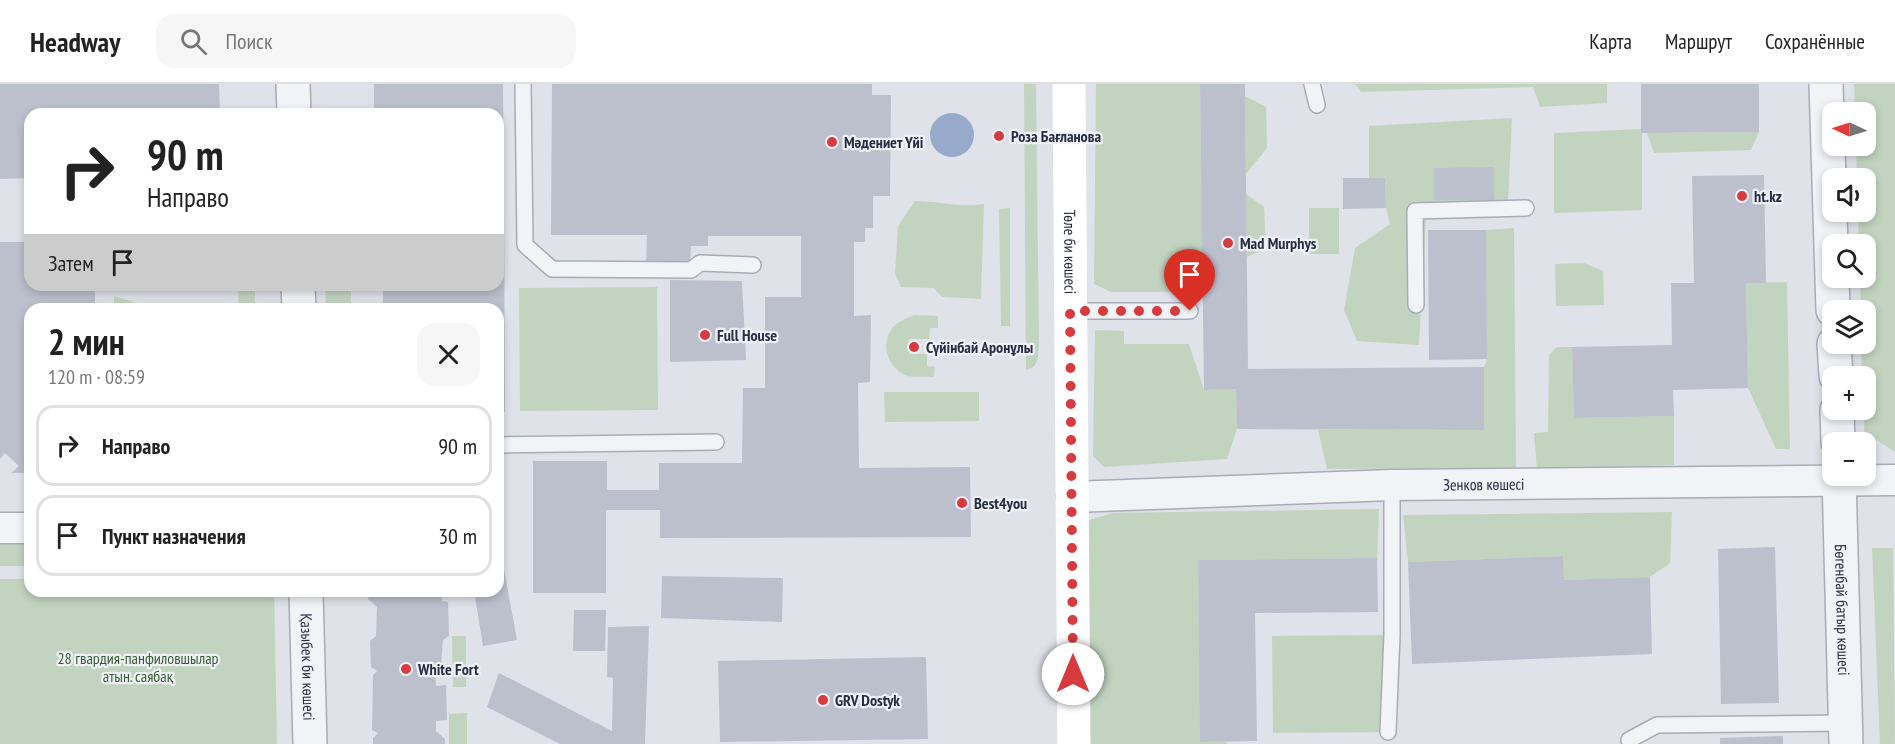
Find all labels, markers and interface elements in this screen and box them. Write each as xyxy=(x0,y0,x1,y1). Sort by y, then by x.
search box xyxy=(156,14,576,68)
text: Headway xyxy=(30,23,120,60)
icon: search xyxy=(177,25,210,58)
text: Поиск xyxy=(225,27,272,55)
text: Карта xyxy=(1589,28,1632,55)
text: Маршрут xyxy=(1665,28,1732,55)
text: Сохранённые xyxy=(1765,28,1865,55)
north arrow xyxy=(1822,102,1876,156)
map controls xyxy=(1822,102,1876,486)
place label: Роза Бағланова xyxy=(1011,126,1101,146)
text: 90 m xyxy=(147,127,224,182)
marker: Роза Бағланова xyxy=(992,129,1006,143)
icon: right xyxy=(48,132,126,210)
place label: Мәдениет Үйі xyxy=(844,132,924,152)
marker: Мәдениет Үйі xyxy=(825,135,839,149)
button: sound xyxy=(1822,168,1876,222)
text: Направо xyxy=(147,180,229,214)
place label: ht.kz xyxy=(1754,186,1782,206)
marker: ht.kz xyxy=(1735,189,1749,203)
street label: Төле би көшесі xyxy=(1060,210,1081,294)
place label: Mad Murphys xyxy=(1240,233,1317,253)
button: search xyxy=(1822,234,1876,288)
marker: Mad Murphys xyxy=(1221,236,1235,250)
icon: arrive xyxy=(106,246,139,279)
text: Затем xyxy=(48,249,94,277)
pin xyxy=(1164,249,1215,311)
icon: arrive xyxy=(1173,258,1206,291)
button: layers xyxy=(1822,300,1876,354)
text: 2 мин xyxy=(48,318,125,365)
button: close xyxy=(417,323,480,386)
place label: Full House xyxy=(717,325,777,345)
marker: Full House xyxy=(698,328,712,342)
place label: Сүйінбай Аронұлы xyxy=(926,337,1033,357)
marker: Сүйінбай Аронұлы xyxy=(907,340,921,354)
text: 120 m · 08:59 xyxy=(48,364,145,390)
button: + xyxy=(1822,366,1876,420)
icon: right xyxy=(51,429,84,462)
text: Направо xyxy=(102,432,170,460)
text: 90 m xyxy=(438,432,477,460)
button: − xyxy=(1822,432,1876,486)
street label: Зенков көшесі xyxy=(1443,474,1525,494)
place label: Best4you xyxy=(974,493,1027,513)
marker: Best4you xyxy=(955,496,969,510)
icon: arrive xyxy=(51,519,84,552)
text: Пункт назначения xyxy=(102,522,246,550)
text: 30 m xyxy=(438,522,477,550)
street label: Бөгенбай батыр көшесі xyxy=(1831,544,1854,676)
street label: Қазыбек би көшесі xyxy=(297,613,319,721)
position arrow xyxy=(1041,642,1105,706)
park label: 28 гвардия-панфиловшылар атын. саябақ xyxy=(57,648,219,686)
place label: White Fort xyxy=(417,659,479,679)
marker: White Fort xyxy=(399,662,413,676)
place label: GRV Dostyk xyxy=(835,690,900,710)
marker: GRV Dostyk xyxy=(816,693,830,707)

